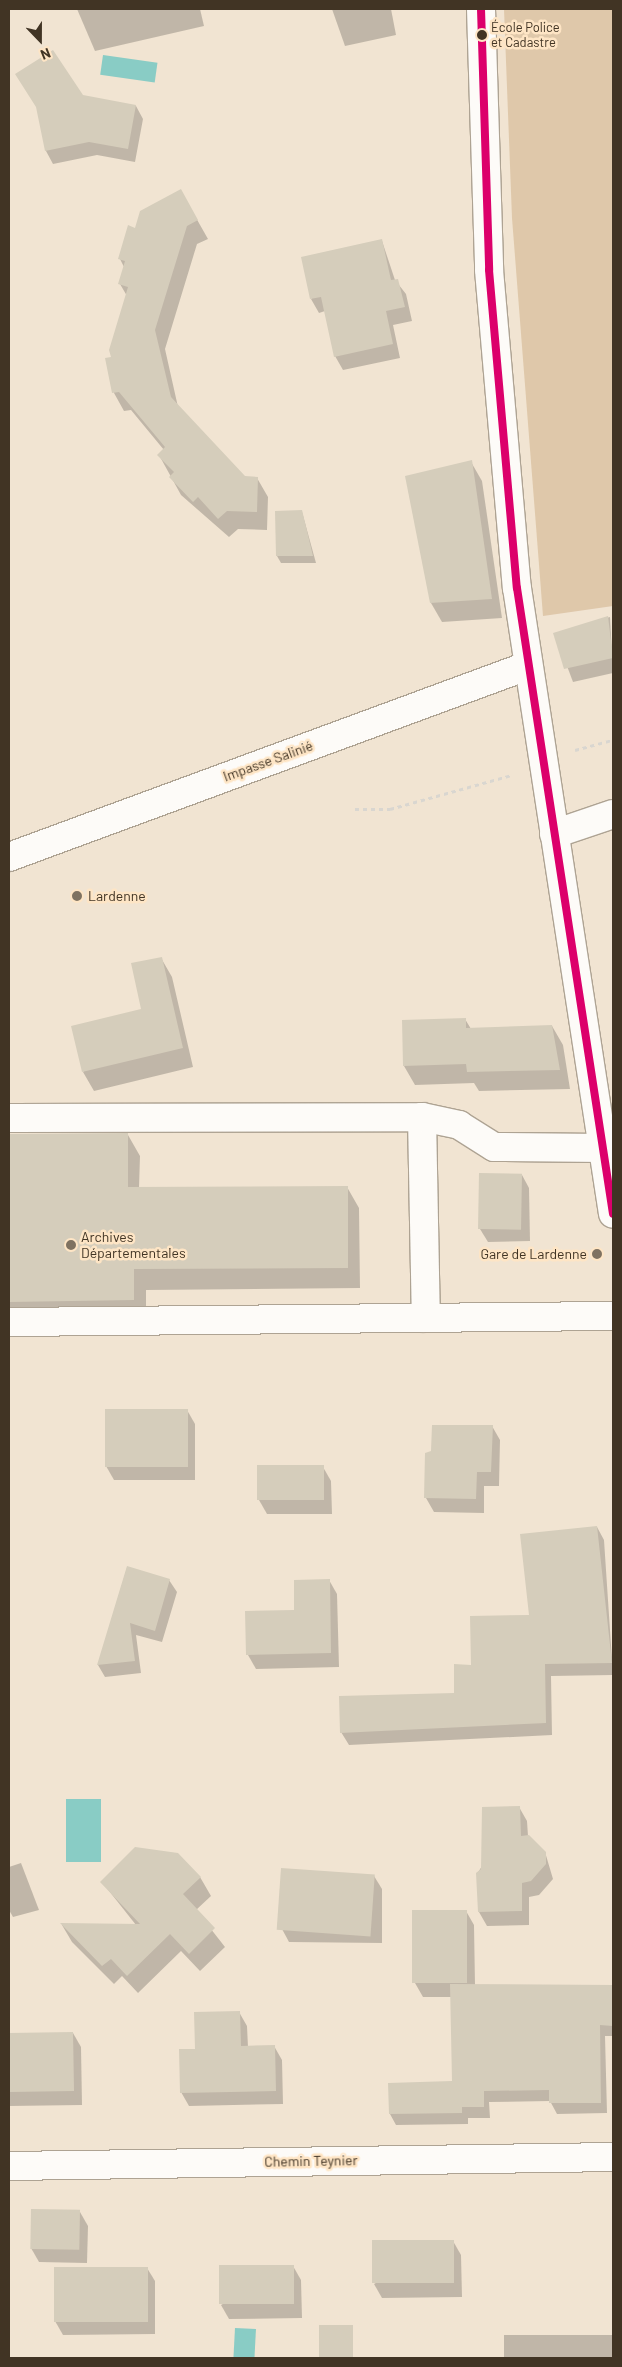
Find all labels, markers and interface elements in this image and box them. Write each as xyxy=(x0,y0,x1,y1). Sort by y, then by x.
north arrow xyxy=(15,15,65,65)
place label: École Police et Cadastre xyxy=(491,20,560,51)
marker: École Police et Cadastre xyxy=(477,30,487,40)
text: N xyxy=(38,45,53,64)
street label: Impasse Salinié xyxy=(221,737,315,785)
place label: Lardenne xyxy=(88,888,146,904)
marker: Lardenne xyxy=(70,889,84,903)
place label: Archives Départementales xyxy=(81,1229,186,1262)
marker: Archives Départementales xyxy=(65,1239,77,1251)
place label: Gare de Lardenne xyxy=(480,1246,587,1262)
marker: Gare de Lardenne xyxy=(591,1248,603,1260)
street label: Chemin Teynier xyxy=(264,2152,358,2170)

